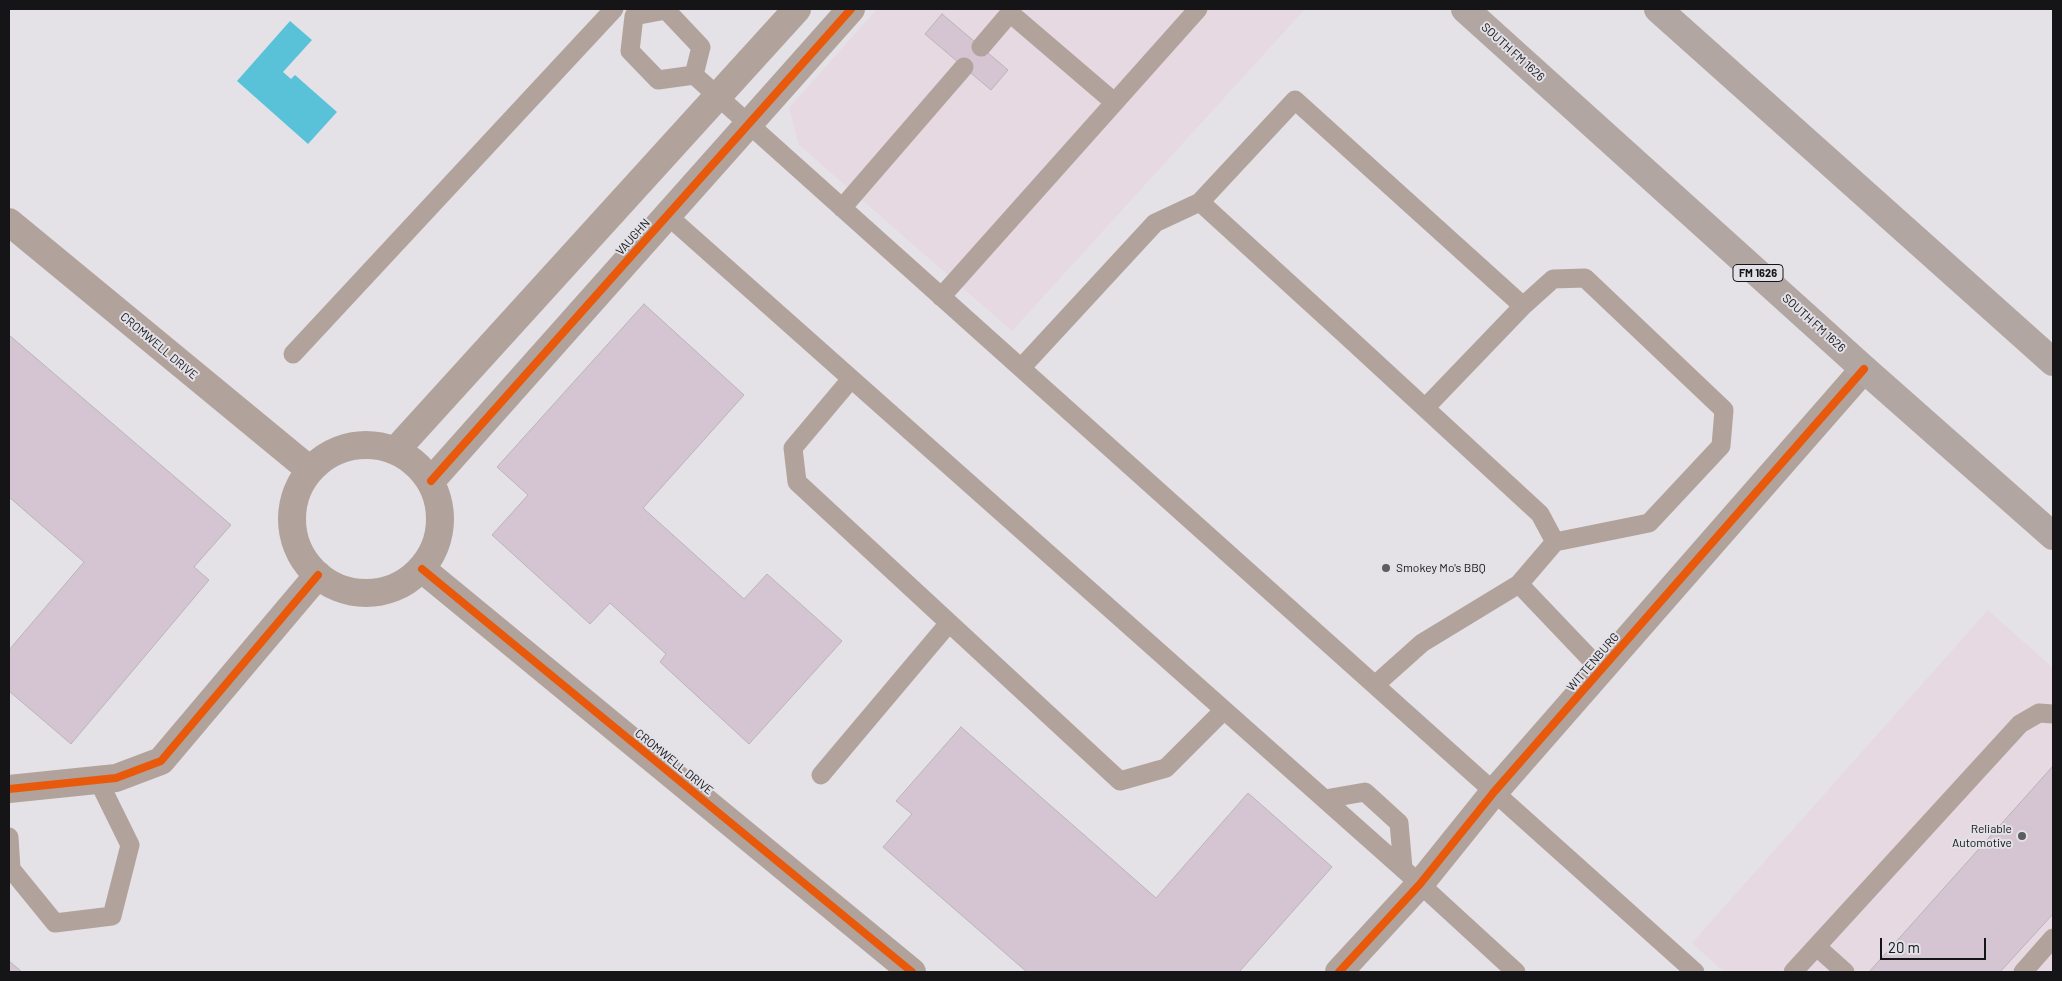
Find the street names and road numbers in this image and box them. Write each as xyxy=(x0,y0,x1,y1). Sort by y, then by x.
street label: SOUTH FM 1626 xyxy=(1478,20,1548,84)
street label: VAUGHN xyxy=(613,216,653,258)
road number: FM 1626 xyxy=(1733,264,1783,282)
street label: SOUTH FM 1626 xyxy=(1779,291,1849,355)
street label: CROMWELL DRIVE xyxy=(117,310,201,382)
street label: WITTENBURG xyxy=(1564,630,1622,694)
street label: CROMWELL DRIVE xyxy=(632,726,716,798)

